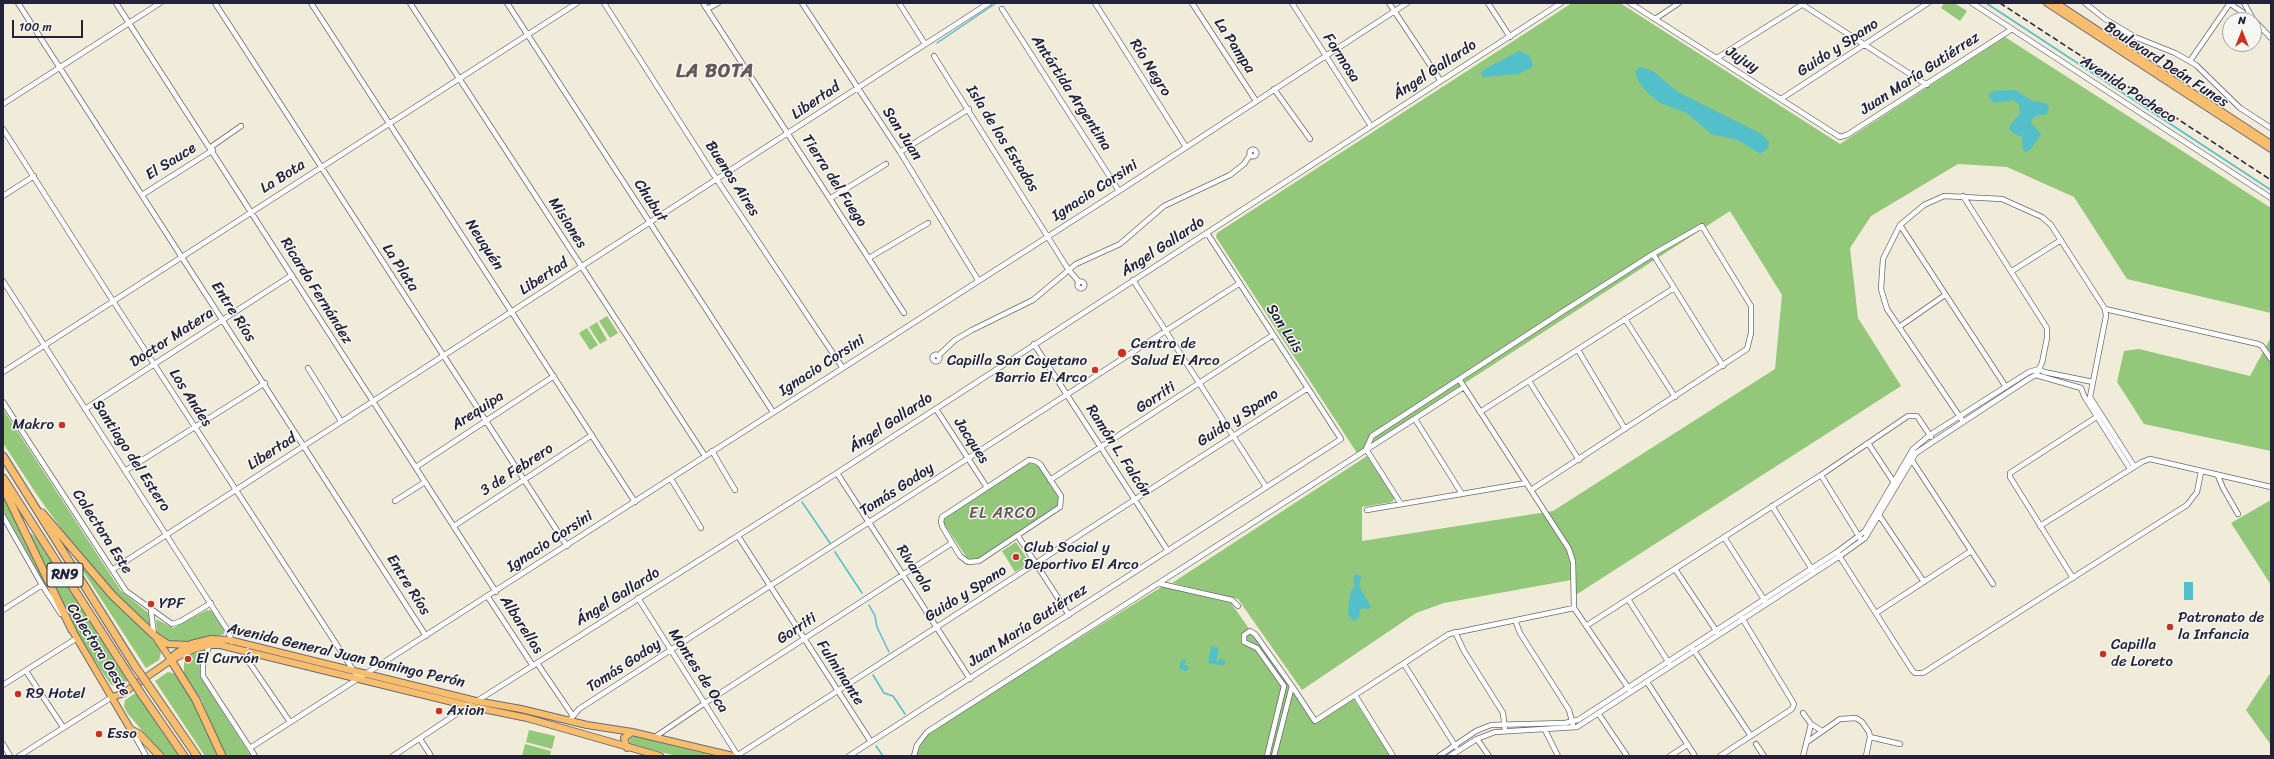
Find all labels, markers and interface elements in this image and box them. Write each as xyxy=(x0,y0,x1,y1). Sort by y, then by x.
text: N xyxy=(2238,11,2246,30)
scale bar xyxy=(14,12,85,38)
north arrow xyxy=(2222,12,2262,52)
street label: La Pampa xyxy=(1210,15,1258,77)
street label: Guido y Spano xyxy=(1794,15,1882,81)
text: 100 m xyxy=(19,16,52,38)
street label: Boulevard Deán Funes xyxy=(2101,18,2231,112)
street label: Juan María Gutiérrez xyxy=(1857,29,1983,119)
street label: Formosa xyxy=(1319,30,1363,86)
street label: Antártida Argentina xyxy=(1027,32,1115,154)
street label: Río Negro xyxy=(1125,36,1175,100)
street label: Ángel Gallardo xyxy=(1390,36,1480,104)
street label: Jujuy xyxy=(1722,43,1762,77)
street label: Avenida Pacheco xyxy=(2077,52,2179,128)
district label: LA BOTA xyxy=(676,61,754,83)
street label: Libertad xyxy=(788,78,844,124)
street label: Isla de los Estados xyxy=(962,82,1042,196)
street label: San Juan xyxy=(878,104,926,164)
street label: Tierra del Fuego xyxy=(797,131,871,231)
street label: Buenos Aires xyxy=(701,138,763,220)
street label: El Sauce xyxy=(142,139,200,185)
street label: La Bota xyxy=(257,156,309,198)
street label: Ignacio Corsini xyxy=(1049,157,1141,225)
street label: Chubut xyxy=(630,176,670,226)
street label: Misiones xyxy=(544,194,590,252)
street label: Ángel Gallardo xyxy=(1118,213,1208,281)
street label: Neuquén xyxy=(461,216,507,274)
street label: Ricardo Fernández xyxy=(276,234,356,348)
street label: La Plata xyxy=(378,241,422,295)
street label: Libertad xyxy=(516,255,572,299)
street label: Entre Ríos xyxy=(207,278,259,346)
street label: San Luis xyxy=(1261,301,1307,357)
street label: Doctor Matera xyxy=(127,304,217,372)
street label: Ignacio Corsini xyxy=(776,332,868,400)
place label: Centro de Salud El Arco xyxy=(1131,335,1220,370)
marker: Centro de Salud El Arco xyxy=(1116,347,1128,359)
place label: Capilla San Cayetano Barrio El Arco xyxy=(947,352,1087,387)
marker: Capilla San Cayetano Barrio El Arco xyxy=(1090,365,1100,375)
street label: Los Andes xyxy=(165,366,215,430)
street label: Gorriti xyxy=(1133,379,1179,417)
street label: Guido y Spano xyxy=(1194,385,1282,451)
street label: Arequipa xyxy=(449,387,507,435)
street label: Ángel Gallardo xyxy=(846,389,936,457)
street label: Santiago del Estero xyxy=(88,397,174,515)
street label: Ramón L. Falcón xyxy=(1081,402,1155,500)
street label: Jacques xyxy=(950,415,992,467)
place label: Makro xyxy=(12,416,54,434)
marker: Makro xyxy=(57,420,67,430)
street label: Libertad xyxy=(244,430,300,474)
street label: 3 de Febrero xyxy=(477,440,557,500)
street label: Tomás Godoy xyxy=(857,459,937,521)
street label: Colectora Este xyxy=(68,486,136,578)
district label: EL ARCO xyxy=(969,504,1037,524)
street label: Ignacio Corsini xyxy=(504,508,596,576)
place label: Club Social y Deportivo El Arco xyxy=(1024,539,1139,574)
street label: Rivarola xyxy=(892,542,936,596)
street label: Entre Ríos xyxy=(382,551,434,619)
marker: Club Social y Deportivo El Arco xyxy=(1011,552,1021,562)
street label: Guido y Spano xyxy=(922,562,1010,626)
road number: RN9 xyxy=(47,563,83,587)
street label: Ángel Gallardo xyxy=(573,564,663,630)
street label: Juan María Gutiérrez xyxy=(965,581,1091,671)
street label: Albarellos xyxy=(496,593,546,657)
place label: YPF xyxy=(159,595,184,613)
marker: YPF xyxy=(146,599,156,609)
street label: Colectora Oeste xyxy=(62,600,134,700)
place label: Patronato de la Infancia xyxy=(2178,609,2264,644)
street label: Gorriti xyxy=(774,610,820,648)
street label: Avenida General Juan Domingo Perón xyxy=(225,620,467,692)
marker: Patronato de la Infancia xyxy=(2165,622,2175,632)
street label: Montes de Oca xyxy=(664,626,732,716)
street label: Tomás Godoy xyxy=(584,635,664,697)
place label: Capilla de Loreto xyxy=(2111,636,2173,671)
street label: Fulminante xyxy=(812,637,868,709)
marker: Capilla de Loreto xyxy=(2098,649,2108,659)
place label: El Curvón xyxy=(196,650,259,668)
marker: El Curvón xyxy=(183,654,193,664)
place label: R9 Hotel xyxy=(26,685,85,703)
marker: R9 Hotel xyxy=(13,689,23,699)
place label: Axion xyxy=(447,702,484,720)
marker: Axion xyxy=(434,706,444,716)
place label: Esso xyxy=(107,725,137,743)
marker: Esso xyxy=(94,729,104,739)

